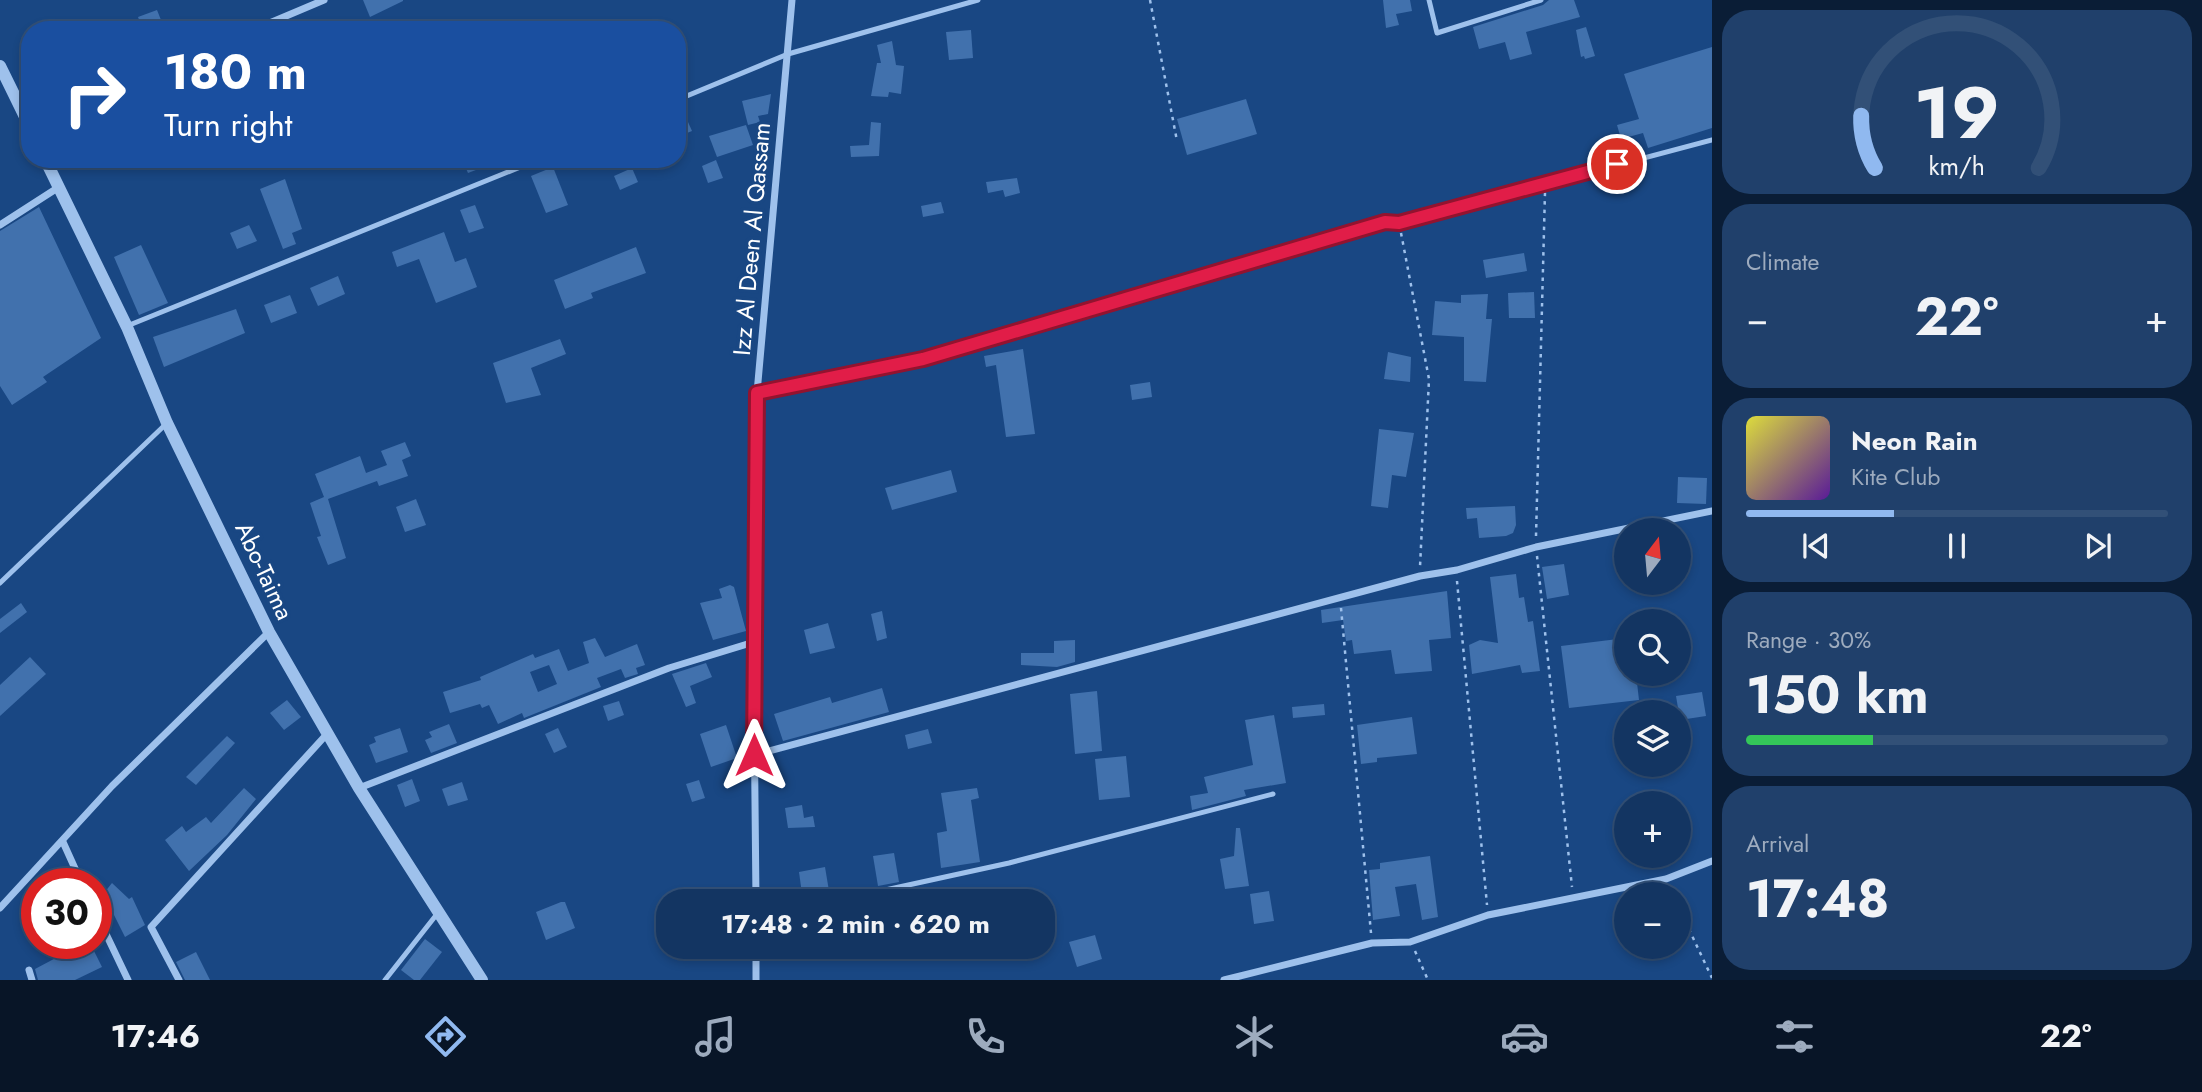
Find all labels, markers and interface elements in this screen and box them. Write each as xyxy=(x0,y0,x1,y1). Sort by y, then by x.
text: 180 m xyxy=(164,37,307,107)
icon: right xyxy=(49,49,140,140)
text: 19 xyxy=(1914,60,2000,165)
text: Turn right xyxy=(164,102,293,148)
street label: Izz Al Deen Al Qassam xyxy=(724,121,779,357)
pin xyxy=(1587,134,1647,194)
icon: arrive xyxy=(1598,145,1636,183)
text: km/h xyxy=(1929,148,1985,184)
text: Climate xyxy=(1746,245,1819,279)
text: 22° xyxy=(1915,279,1998,355)
text: − xyxy=(1746,291,1768,346)
text: + xyxy=(2145,291,2168,346)
text: Neon Rain xyxy=(1851,422,1978,460)
text: Kite Club xyxy=(1851,460,1940,494)
street label: Abo-Taima xyxy=(227,516,302,626)
north arrow xyxy=(1614,518,1690,595)
map controls xyxy=(1614,518,1691,959)
icon: previous xyxy=(1797,527,1835,565)
icon: pause xyxy=(1938,527,1976,565)
icon: next xyxy=(2079,527,2117,565)
button: search xyxy=(1614,609,1691,686)
text: Range · 30% xyxy=(1746,623,1871,657)
text: 150 km xyxy=(1746,657,1929,733)
button: layers xyxy=(1614,700,1691,777)
position arrow xyxy=(717,718,791,792)
button: + xyxy=(1614,791,1691,868)
text: Arrival xyxy=(1746,827,1809,861)
text: 17:48 xyxy=(1746,861,1889,937)
speed limit sign: 30 xyxy=(21,868,112,959)
button: − xyxy=(1614,882,1691,959)
text: 17:48 · 2 min · 620 m xyxy=(721,905,990,943)
icon: directions xyxy=(421,1012,470,1061)
icon: music xyxy=(691,1012,740,1061)
icon: phone xyxy=(961,1012,1010,1061)
icon: climate xyxy=(1230,1012,1279,1061)
icon: car xyxy=(1500,1012,1549,1061)
icon: filters xyxy=(1770,1012,1819,1061)
text: 17:46 xyxy=(110,1013,200,1059)
text: 22° xyxy=(2040,1013,2091,1059)

